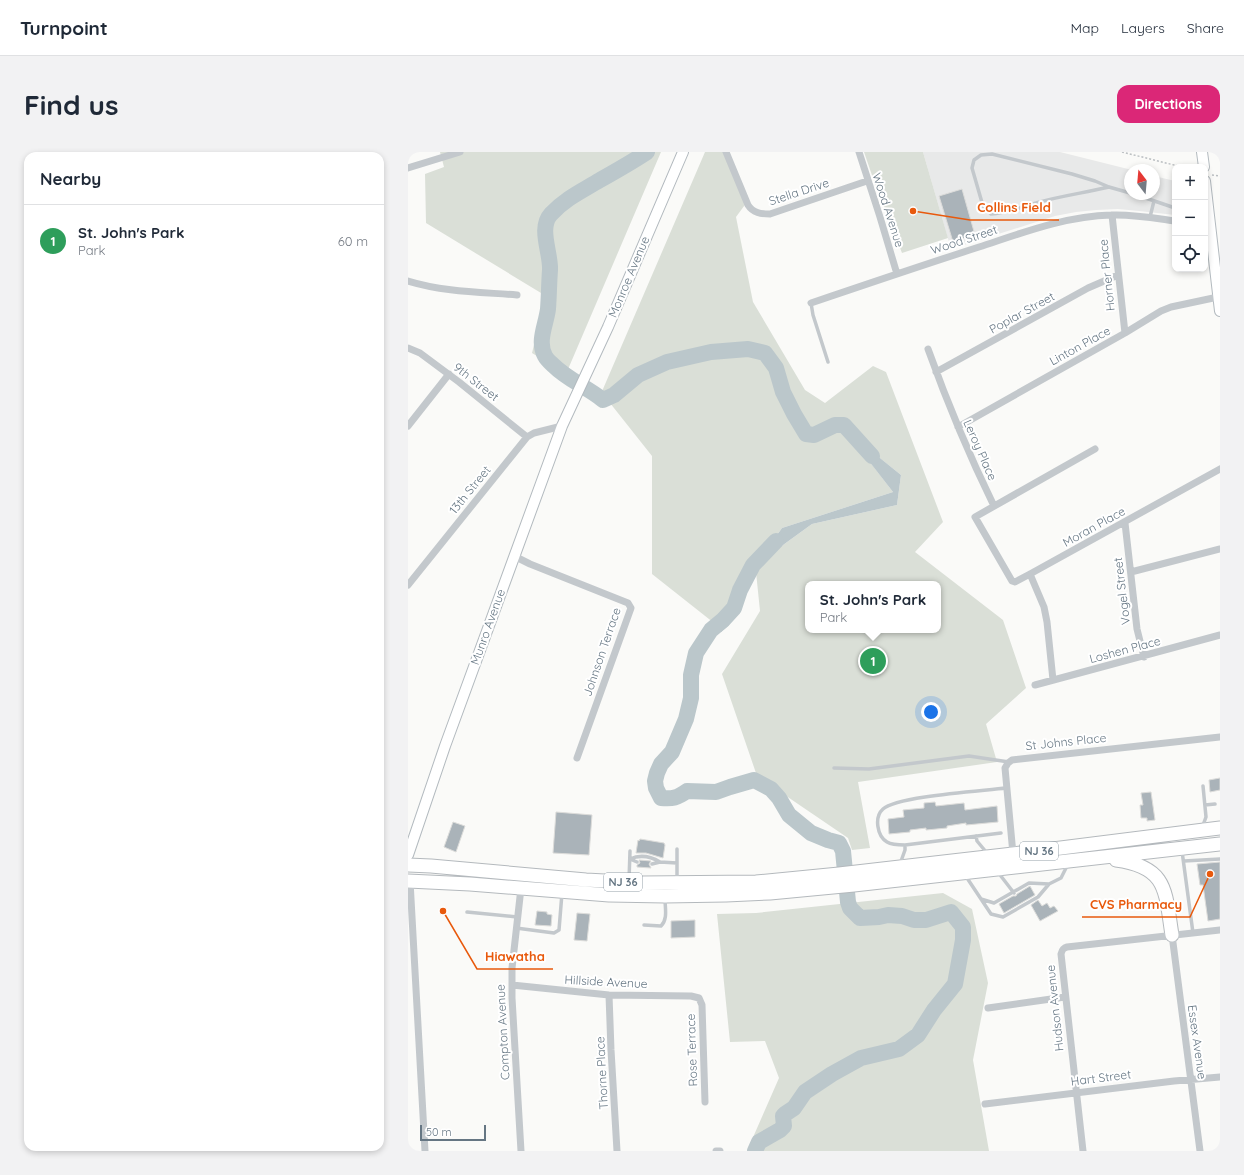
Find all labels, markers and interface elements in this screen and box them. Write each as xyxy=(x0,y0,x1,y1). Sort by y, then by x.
text: Turnpoint xyxy=(20,16,108,40)
text: Map xyxy=(1070,19,1099,37)
text: Layers xyxy=(1121,19,1165,37)
text: Share xyxy=(1187,19,1224,37)
button: Directions xyxy=(1117,85,1220,123)
text: Find us xyxy=(24,87,118,122)
north arrow xyxy=(1124,164,1160,200)
map controls xyxy=(1172,164,1208,272)
button: + xyxy=(1172,164,1208,200)
text: Nearby xyxy=(40,168,101,189)
street label: Wood Avenue xyxy=(869,171,908,249)
street label: Stella Drive xyxy=(767,175,831,208)
callout: Collins Field xyxy=(970,195,1059,220)
text: Collins Field xyxy=(977,199,1051,215)
button: − xyxy=(1172,200,1208,236)
street label: Wood Street xyxy=(929,222,999,257)
text: St. John's Park xyxy=(78,223,184,242)
text: 1 xyxy=(50,233,56,249)
text: 60 m xyxy=(338,233,368,249)
street label: Monroe Avenue xyxy=(605,234,652,320)
button: locate xyxy=(1172,236,1208,272)
street label: Horner Place xyxy=(1095,238,1118,312)
text: Park xyxy=(78,242,106,258)
street label: Poplar Street xyxy=(987,288,1057,337)
street label: Linton Place xyxy=(1047,323,1113,368)
street label: 9th Street xyxy=(451,359,502,404)
street label: Leroy Place xyxy=(960,417,1001,483)
street label: 13th Street xyxy=(446,463,494,517)
street label: Moran Place xyxy=(1060,503,1128,550)
street label: Vogel Street xyxy=(1110,556,1133,626)
popup xyxy=(805,581,941,633)
street label: Munro Avenue xyxy=(467,587,508,667)
text: St. John's Park xyxy=(820,590,926,609)
street label: Johnson Terrace xyxy=(579,605,624,698)
text: Park xyxy=(820,609,847,625)
street label: Loshen Place xyxy=(1088,633,1162,666)
pin: 1 xyxy=(860,646,886,676)
your location xyxy=(921,702,941,722)
street label: St Johns Place xyxy=(1025,730,1107,753)
road number: NJ 36 xyxy=(1020,842,1058,860)
road number: NJ 36 xyxy=(604,873,642,891)
callout: CVS Pharmacy xyxy=(1082,892,1190,917)
text: CVS Pharmacy xyxy=(1090,896,1182,912)
callout: Hiawatha xyxy=(477,944,553,969)
text: Hiawatha xyxy=(485,948,545,964)
street label: Hudson Avenue xyxy=(1042,964,1067,1052)
street label: Hillside Avenue xyxy=(564,972,648,991)
street label: Compton Avenue xyxy=(492,984,512,1080)
street label: Essex Avenue xyxy=(1185,1004,1210,1080)
street label: Rose Terrace xyxy=(683,1013,700,1087)
street label: Thorne Place xyxy=(592,1036,611,1110)
street label: Hart Street xyxy=(1070,1066,1132,1089)
scale bar xyxy=(420,1123,486,1142)
text: 50 m xyxy=(426,1125,452,1139)

